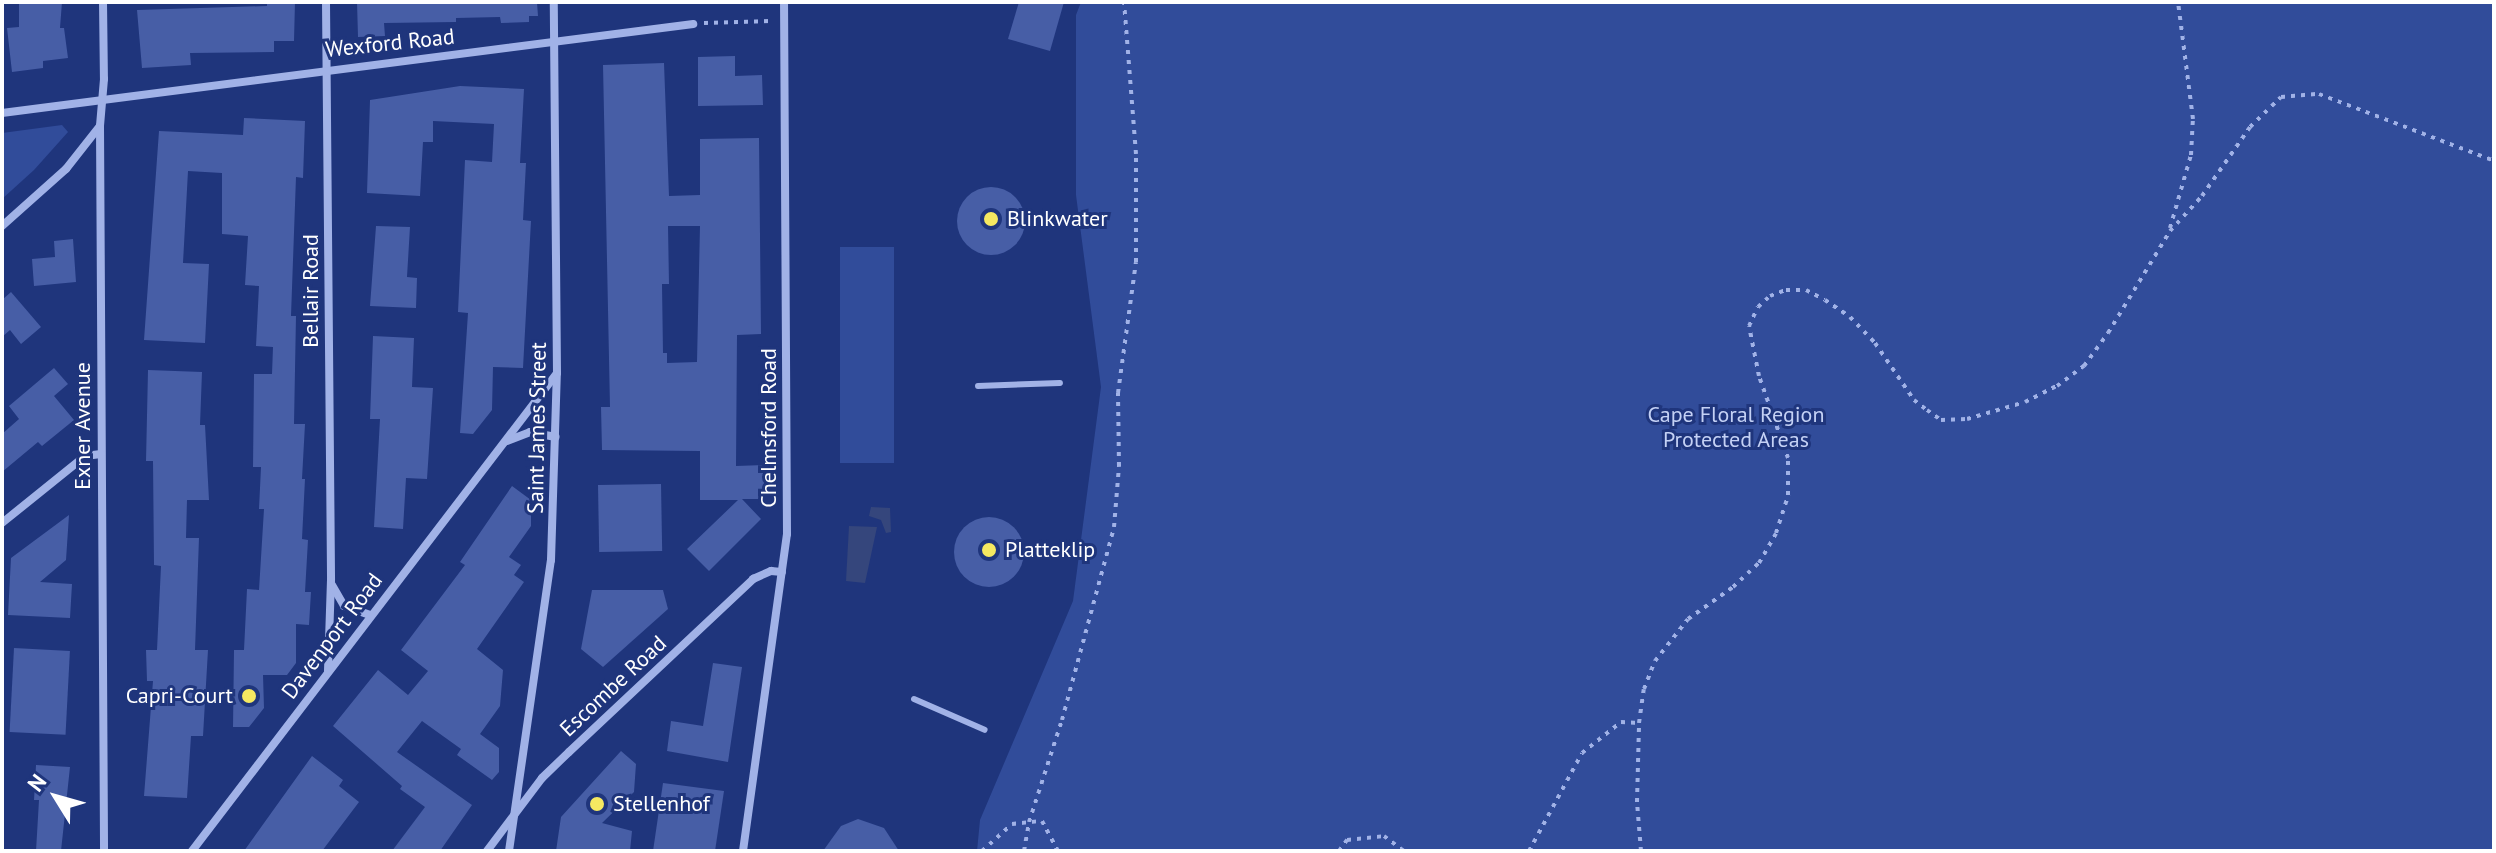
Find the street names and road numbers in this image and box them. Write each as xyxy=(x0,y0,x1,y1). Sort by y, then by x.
street label: Wexford Road xyxy=(324,23,456,63)
street label: Bellair Road xyxy=(298,234,324,348)
street label: Saint James Street xyxy=(522,342,552,514)
street label: Chelmsford Road xyxy=(756,348,782,508)
street label: Exner Avenue xyxy=(70,362,96,490)
street label: Davenport Road xyxy=(276,568,388,704)
street label: Escombe Road xyxy=(554,630,672,742)

